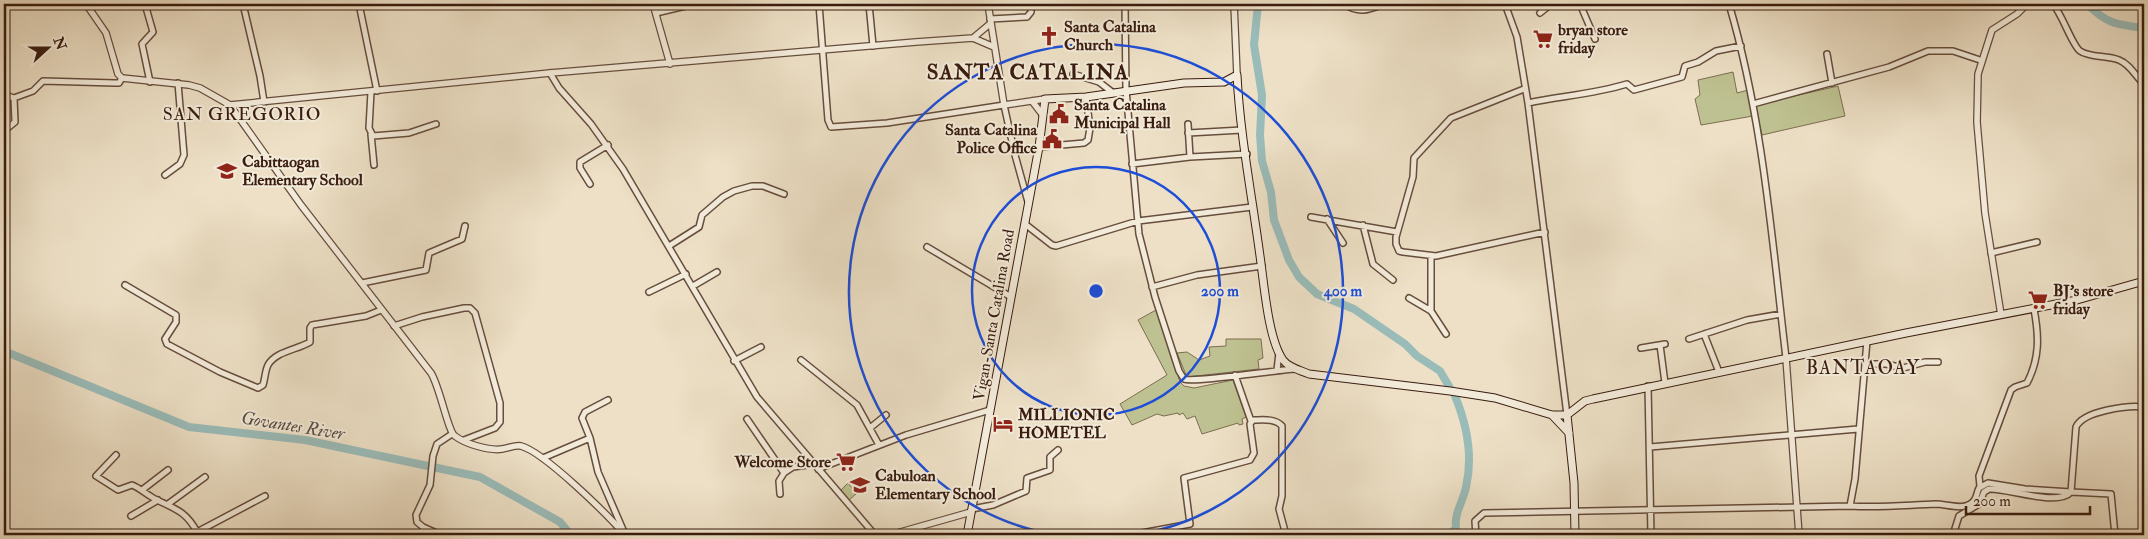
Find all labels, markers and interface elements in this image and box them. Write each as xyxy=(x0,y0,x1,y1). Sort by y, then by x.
place label: Santa Catalina Church xyxy=(1064,17,1156,55)
place label: bryan store friday xyxy=(1557,20,1628,59)
north arrow xyxy=(22,22,72,72)
church icon: Santa Catalina Church xyxy=(1038,25,1060,47)
supermarket icon: bryan store friday xyxy=(1532,28,1554,50)
text: N xyxy=(49,34,70,53)
district label: SANTA CATALINA xyxy=(927,59,1129,86)
place label: Santa Catalina Municipal Hall xyxy=(1073,95,1172,134)
district label: SAN GREGORIO xyxy=(163,103,321,126)
public building icon: Santa Catalina Municipal Hall xyxy=(1048,103,1070,125)
place label: Santa Catalina Police Office xyxy=(945,120,1037,158)
public building icon: Santa Catalina Police Office xyxy=(1041,128,1063,150)
place label: Cabittaogan Elementary School xyxy=(242,152,364,191)
school or university icon: Cabittaogan Elementary School xyxy=(216,160,238,182)
street label: Vigan-Santa Catalina Road xyxy=(969,228,1019,402)
place label: BJ's store friday xyxy=(2053,281,2114,320)
centre of rings xyxy=(1087,282,1105,300)
text: 200 m xyxy=(1201,282,1239,301)
text: 400 m xyxy=(1323,282,1362,301)
supermarket icon: BJ's store friday xyxy=(2027,289,2049,311)
district label: BANTAOAY xyxy=(1806,356,1920,380)
place label: MILLIONIC HOMETEL xyxy=(1017,405,1115,443)
water label: Govantes River xyxy=(240,406,348,446)
hotel icon: MILLIONIC HOMETEL xyxy=(992,413,1014,435)
supermarket icon: Welcome Store xyxy=(835,451,857,473)
place label: Welcome Store xyxy=(734,452,831,472)
place label: Cabuloan Elementary School xyxy=(875,466,997,505)
school or university icon: Cabuloan Elementary School xyxy=(849,474,871,496)
scale bar xyxy=(1966,484,2089,516)
text: 200 m xyxy=(1973,492,2011,511)

